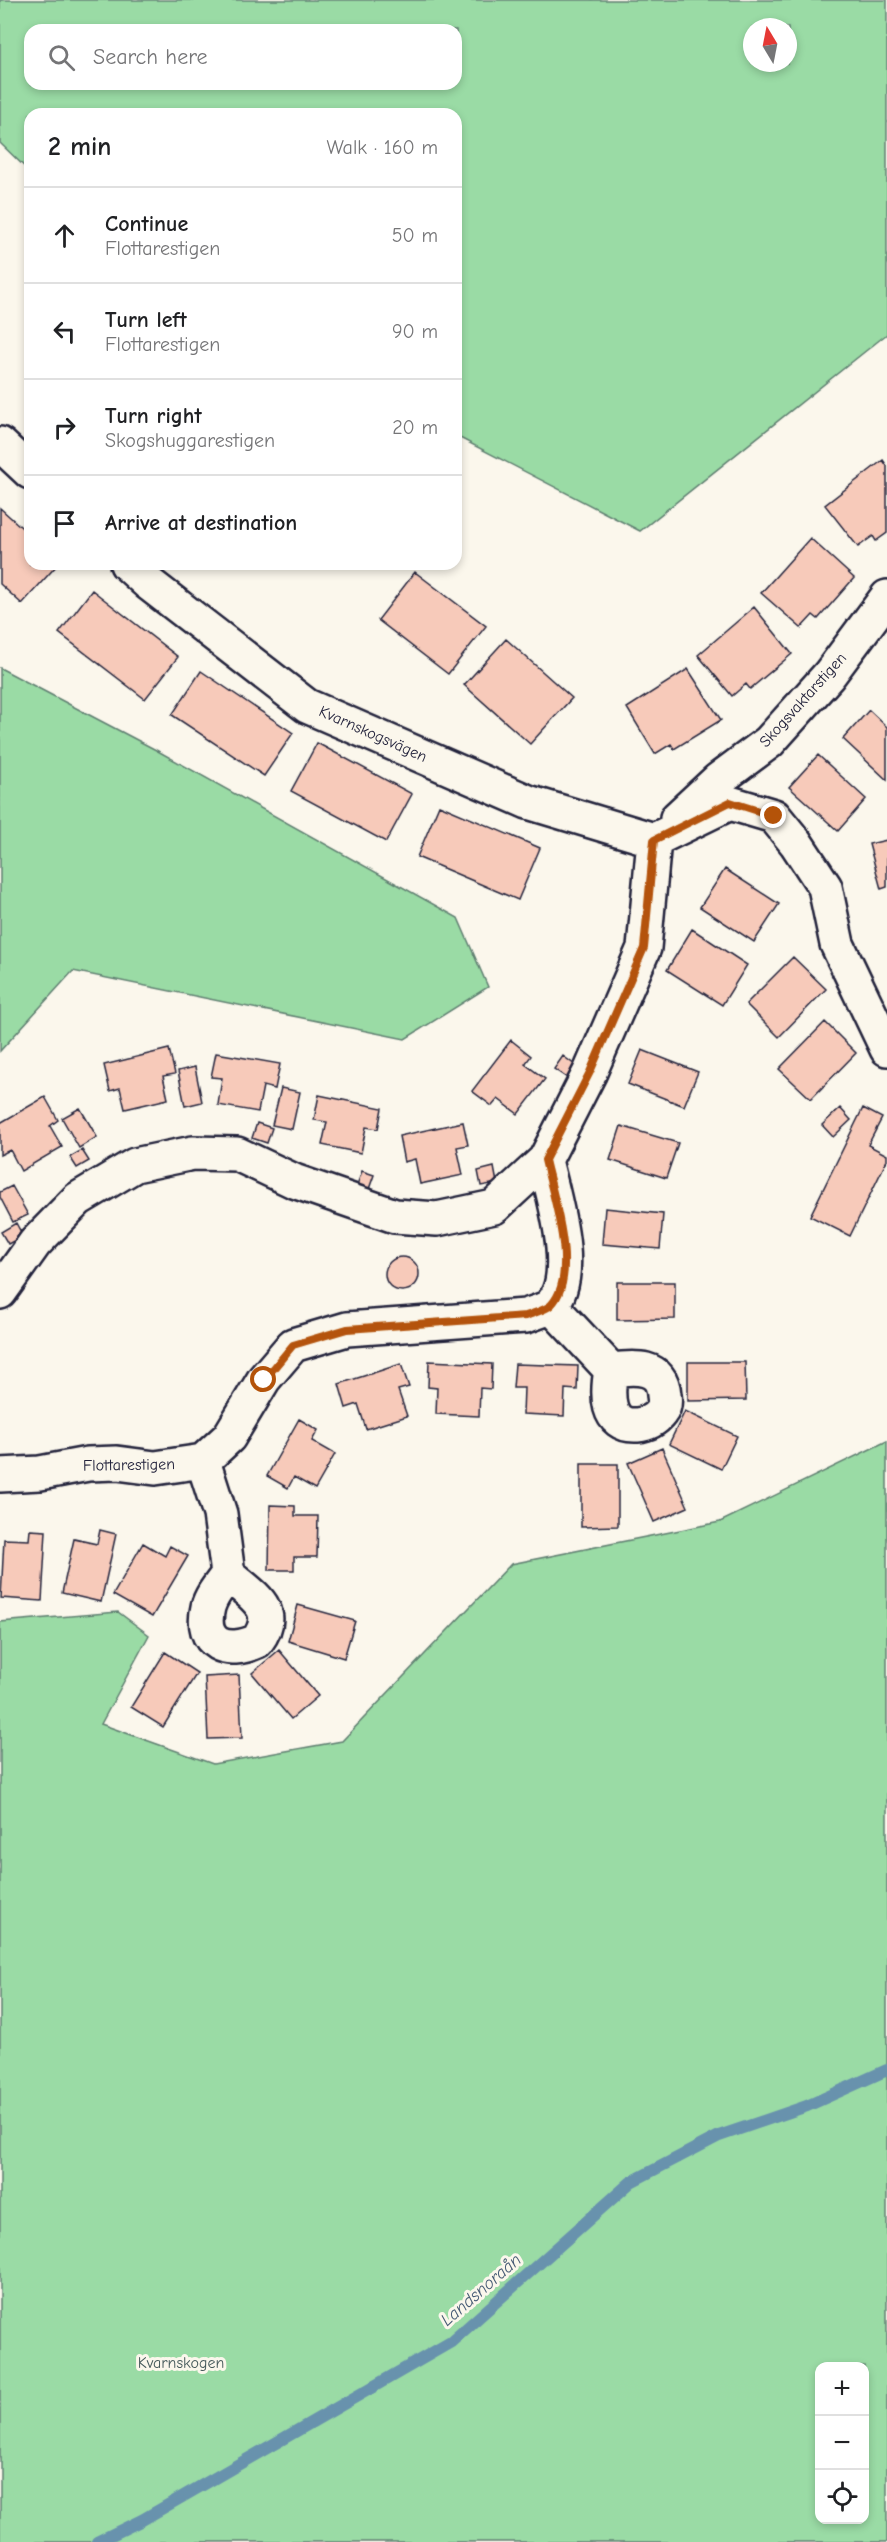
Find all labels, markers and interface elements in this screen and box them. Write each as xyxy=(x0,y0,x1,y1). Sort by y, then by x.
north arrow xyxy=(743,18,797,72)
search box xyxy=(24,24,462,90)
icon: search xyxy=(45,41,78,74)
text: Search here xyxy=(93,44,208,70)
text: 2 min xyxy=(48,132,111,162)
text: Walk · 160 m xyxy=(327,136,438,159)
text: Continue xyxy=(105,211,188,237)
icon: ahead xyxy=(48,219,81,252)
text: 50 m xyxy=(392,224,438,247)
text: Flottarestigen xyxy=(105,237,220,260)
text: Turn left xyxy=(105,307,187,333)
icon: left xyxy=(48,315,81,348)
text: 90 m xyxy=(392,320,438,343)
text: Flottarestigen xyxy=(105,333,220,356)
text: Turn right xyxy=(105,403,202,429)
icon: right xyxy=(48,411,81,444)
text: 20 m xyxy=(392,416,438,439)
text: Skogshuggarestigen xyxy=(105,429,275,452)
icon: arrive xyxy=(48,507,81,540)
text: Arrive at destination xyxy=(105,510,297,536)
street label: Skogsvaktarstigen xyxy=(756,649,850,751)
street label: Kvarnskogsvägen xyxy=(316,702,430,766)
route end xyxy=(760,802,786,828)
route start xyxy=(250,1366,276,1392)
street label: Flottarestigen xyxy=(83,1455,175,1475)
water label: Landsnoraån xyxy=(436,2249,526,2331)
park label: Kvarnskogen xyxy=(138,2354,224,2372)
map controls xyxy=(815,2362,869,2524)
button: + xyxy=(815,2362,869,2416)
button: − xyxy=(815,2416,869,2470)
button: locate xyxy=(815,2470,869,2524)

